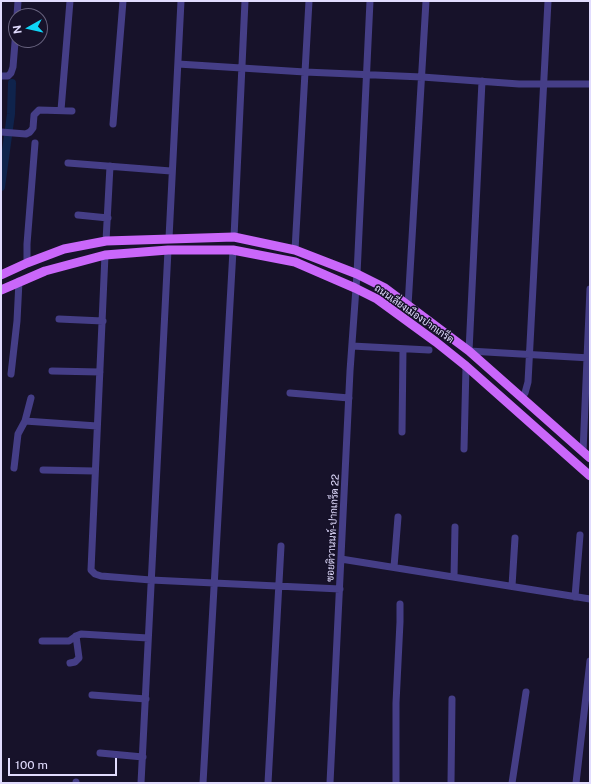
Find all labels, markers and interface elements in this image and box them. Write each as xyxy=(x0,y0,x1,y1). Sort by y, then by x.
north arrow xyxy=(8,8,48,48)
text: N xyxy=(11,24,24,35)
street label: ถนนเลี่ยงเมืองปากเกร็ด xyxy=(372,282,456,346)
street label: ซอยติวานนท์-ปากเกร็ด 22 xyxy=(324,474,342,582)
scale bar xyxy=(10,750,119,776)
text: 100 m xyxy=(15,758,48,772)

